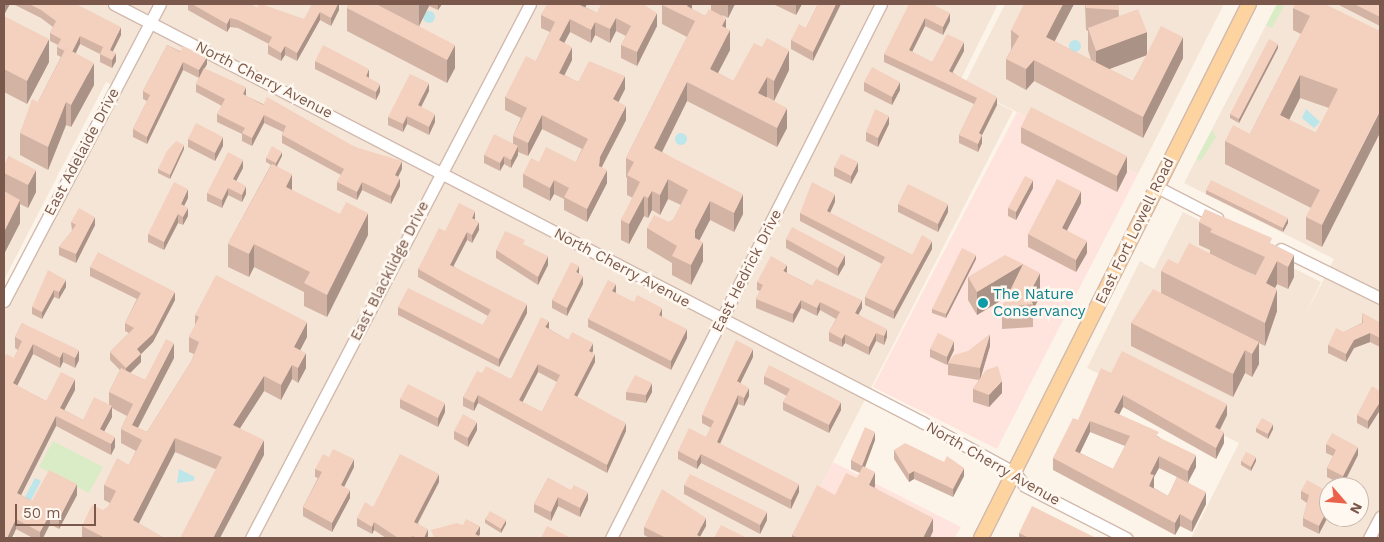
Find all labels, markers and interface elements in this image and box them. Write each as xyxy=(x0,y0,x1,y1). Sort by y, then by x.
street label: North Cherry Avenue xyxy=(192,37,336,123)
street label: East Adelaide Drive xyxy=(41,85,123,219)
street label: East Fort Lowell Road xyxy=(1092,155,1178,307)
street label: East Blacklidge Drive xyxy=(347,198,433,344)
street label: East Hedrick Drive xyxy=(708,206,786,336)
street label: North Cherry Avenue xyxy=(550,224,694,312)
place label: The Nature Conservancy xyxy=(993,285,1085,320)
marker: The Nature Conservancy xyxy=(977,297,989,309)
street label: North Cherry Avenue xyxy=(922,418,1064,510)
north arrow xyxy=(1319,477,1369,527)
scale bar xyxy=(18,494,99,526)
text: N xyxy=(1347,500,1366,517)
text: 50 m xyxy=(23,504,60,522)

